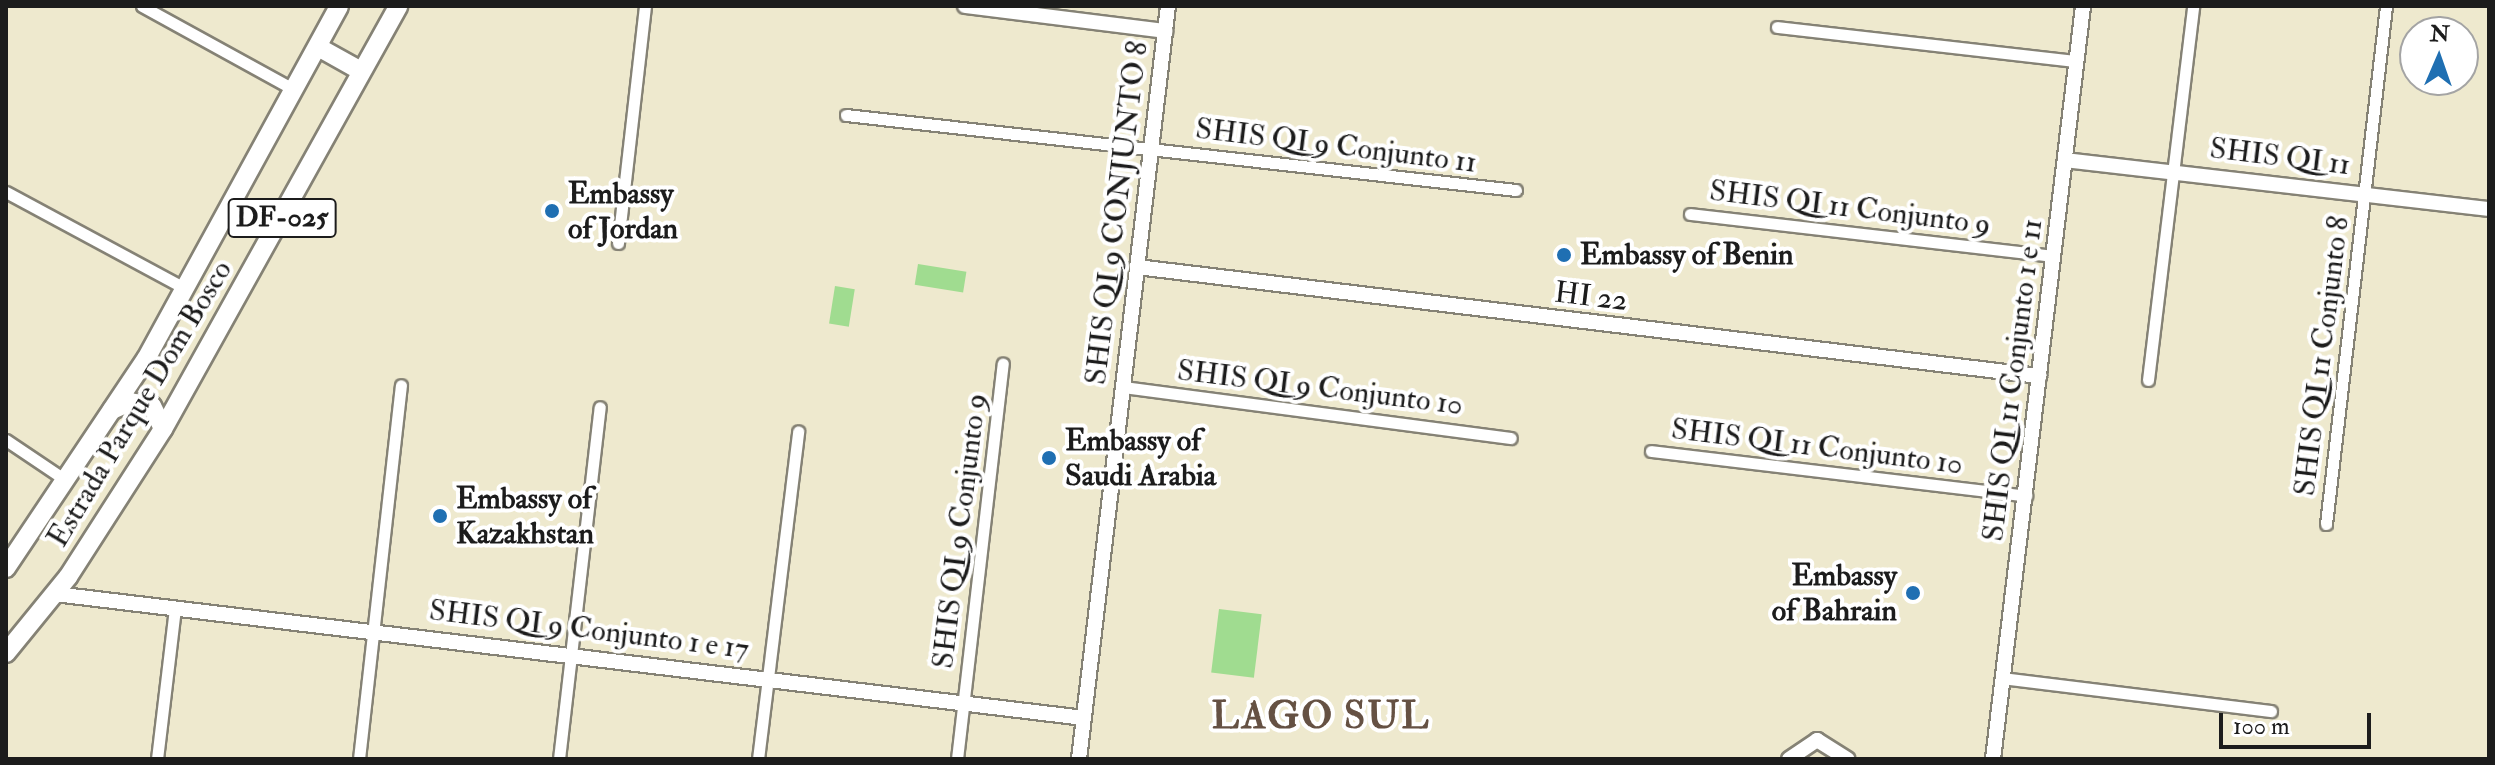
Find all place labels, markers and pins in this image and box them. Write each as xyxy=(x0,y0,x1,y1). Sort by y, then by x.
place label: Embassy of Jordan xyxy=(568,176,678,246)
marker: Embassy of Jordan xyxy=(543,202,561,220)
place label: Embassy of Benin xyxy=(1580,237,1793,273)
marker: Embassy of Benin xyxy=(1555,246,1573,264)
place label: Embassy of Saudi Arabia xyxy=(1065,423,1216,494)
marker: Embassy of Saudi Arabia xyxy=(1040,449,1058,467)
place label: Embassy of Kazakhstan xyxy=(456,481,594,552)
marker: Embassy of Kazakhstan xyxy=(431,507,449,525)
place label: Embassy of Bahrain xyxy=(1772,558,1897,628)
marker: Embassy of Bahrain xyxy=(1904,584,1922,602)

